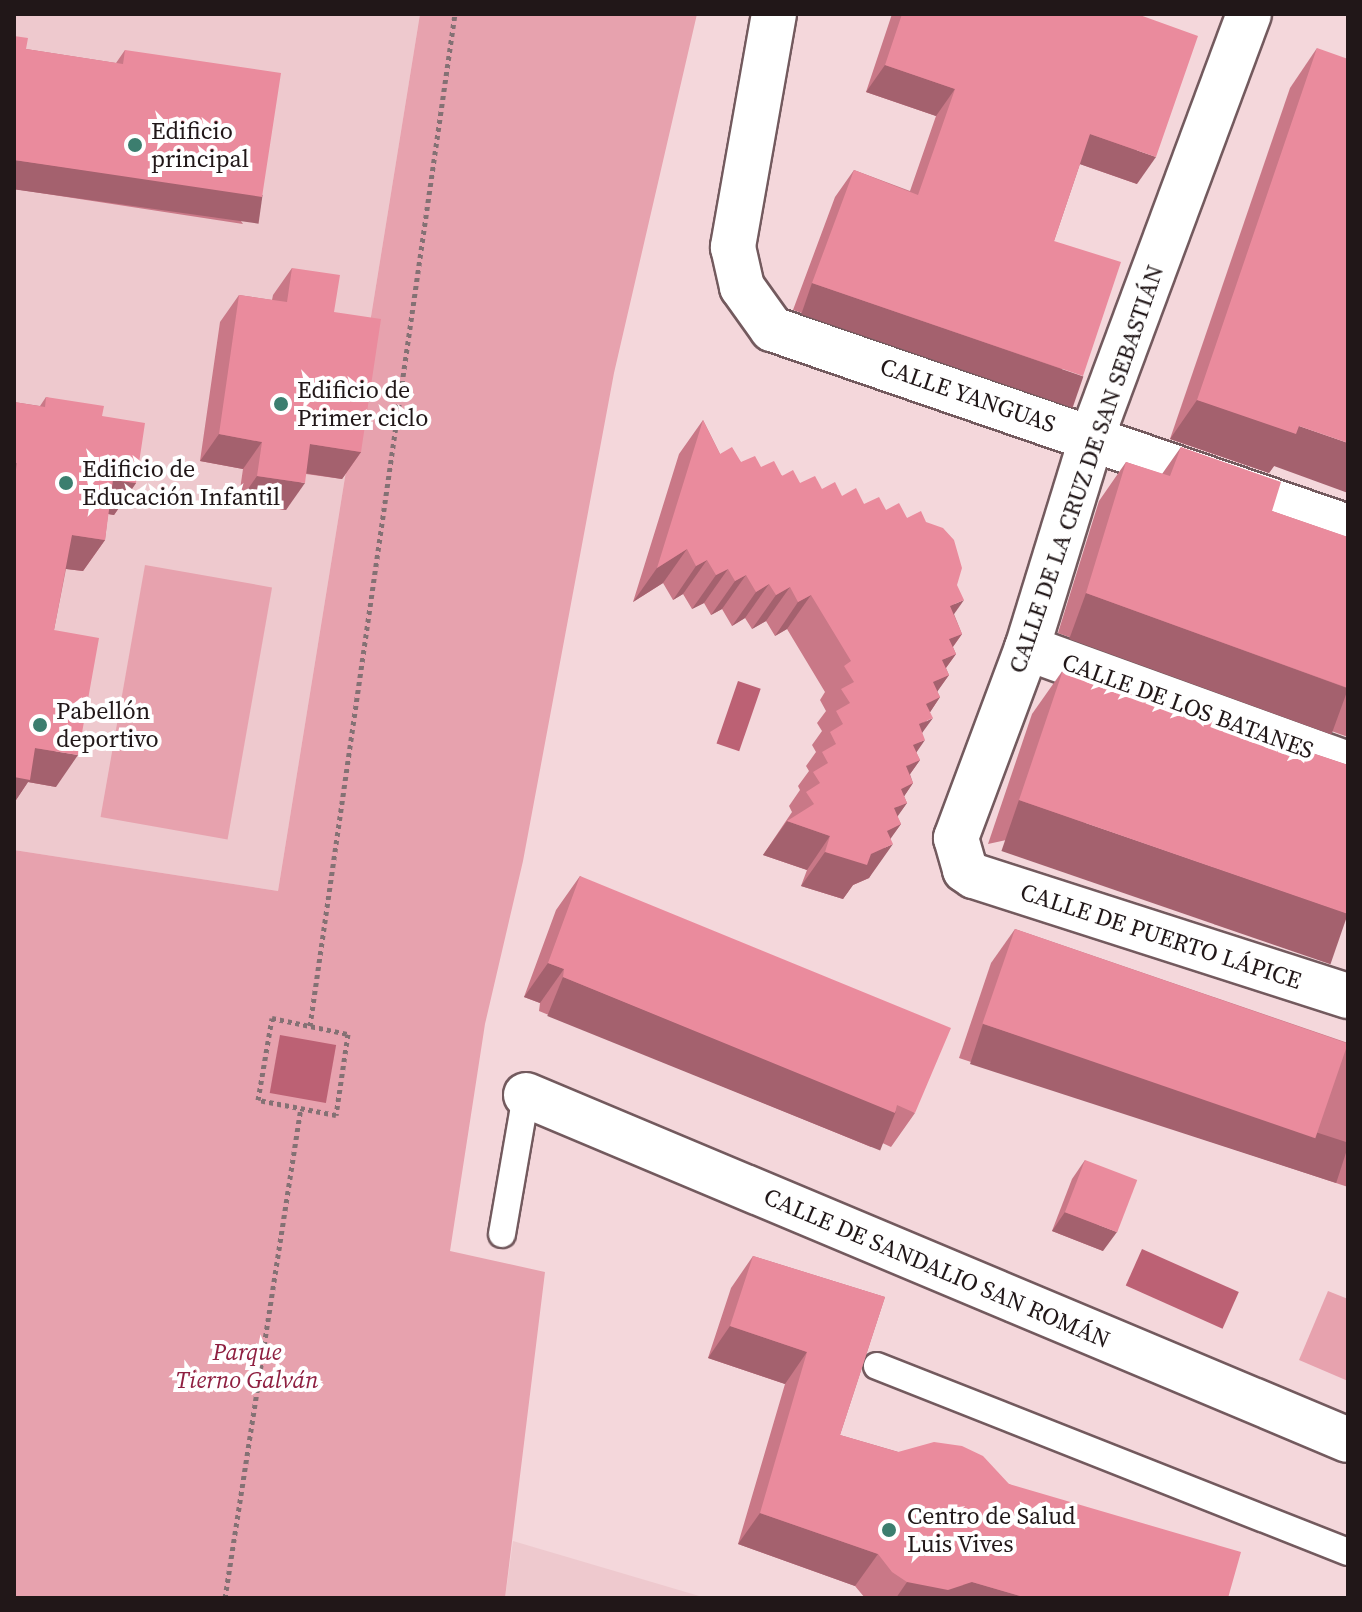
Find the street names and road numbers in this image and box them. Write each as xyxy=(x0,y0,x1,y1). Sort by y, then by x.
street label: CALLE DE LA CRUZ DE SAN SEBASTIÁN xyxy=(1002,261,1170,677)
street label: CALLE YANGUAS xyxy=(876,351,1060,439)
street label: CALLE DE LOS BATANES xyxy=(1058,647,1318,765)
street label: CALLE DE PUERTO LÁPICE xyxy=(1017,877,1305,995)
street label: CALLE DE SANDALIO SAN ROMÁN xyxy=(760,1182,1114,1354)

